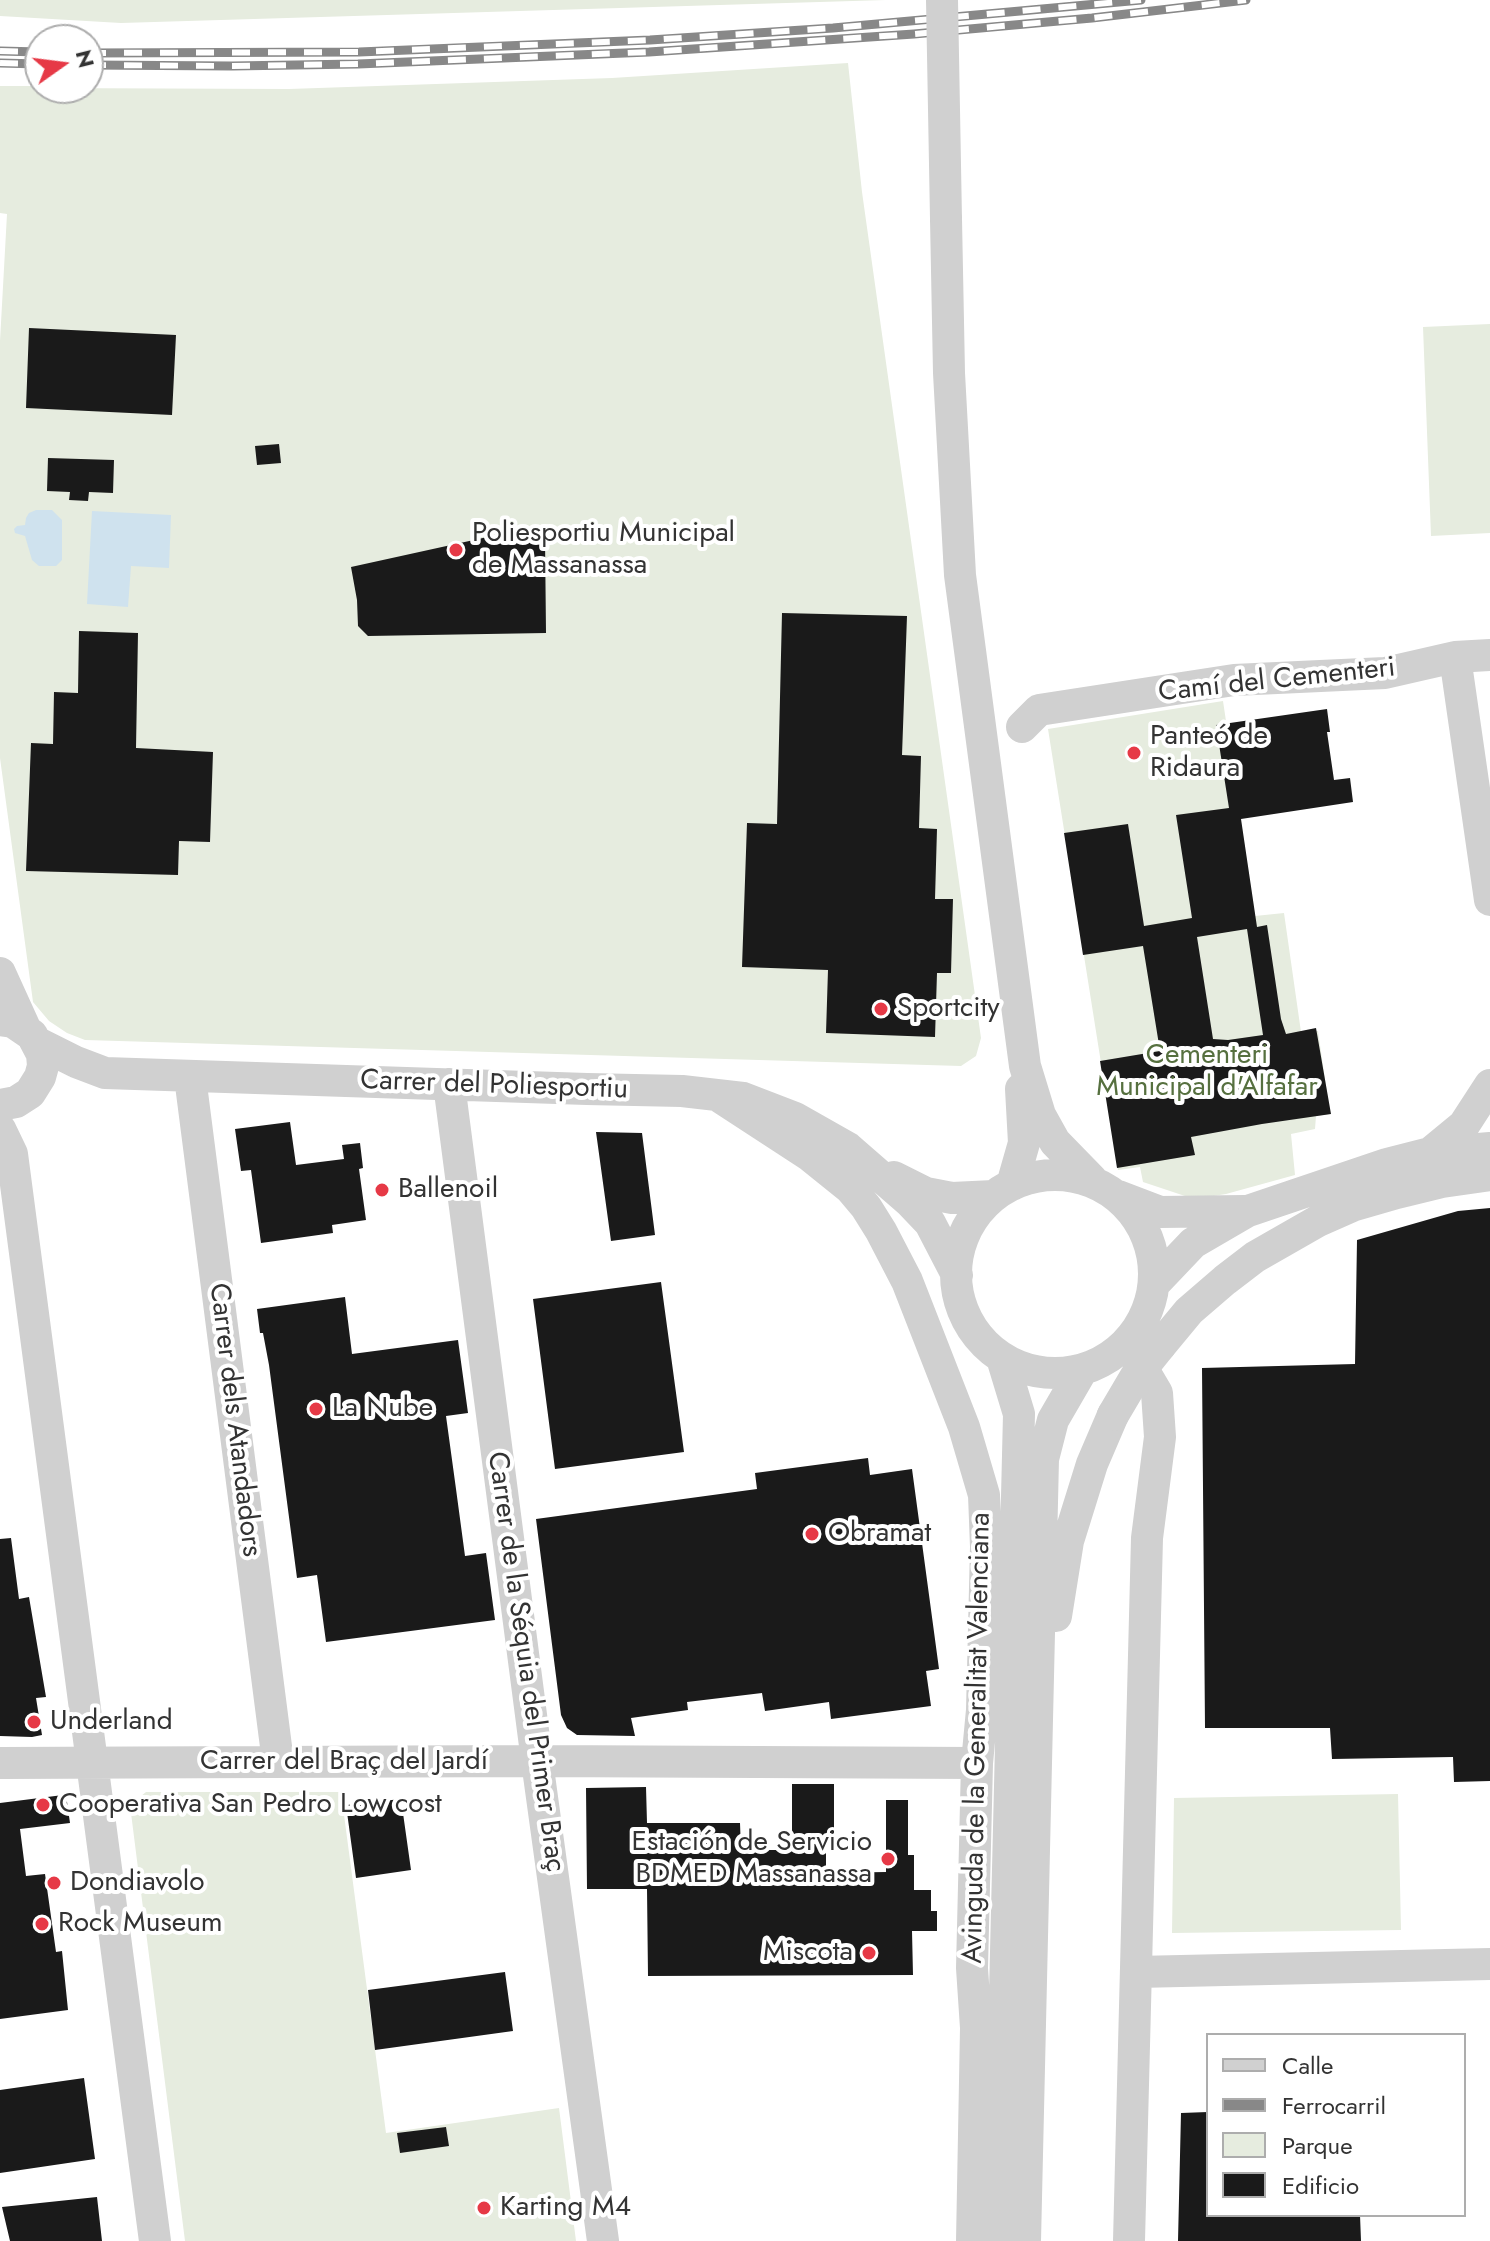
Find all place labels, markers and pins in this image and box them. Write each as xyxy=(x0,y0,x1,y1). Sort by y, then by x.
place label: Poliesportiu Municipal de Massanassa xyxy=(472,517,735,583)
marker: Poliesportiu Municipal de Massanassa xyxy=(447,541,465,559)
place label: Panteó de Ridaura xyxy=(1150,720,1268,786)
marker: Panteó de Ridaura xyxy=(1125,744,1143,762)
place label: Sportcity xyxy=(897,992,1000,1026)
marker: Sportcity xyxy=(872,1000,890,1018)
place label: Ballenoil xyxy=(398,1173,498,1207)
marker: Ballenoil xyxy=(373,1181,391,1199)
place label: La Nube xyxy=(332,1392,433,1426)
marker: La Nube xyxy=(307,1400,325,1418)
place label: Obramat xyxy=(828,1517,931,1551)
marker: Obramat xyxy=(803,1525,821,1543)
place label: Underland xyxy=(50,1705,173,1739)
marker: Underland xyxy=(25,1713,43,1731)
place label: Cooperativa San Pedro Low cost xyxy=(59,1788,442,1822)
marker: Cooperativa San Pedro Low cost xyxy=(34,1796,52,1814)
place label: Estación de Servicio BDMED Massanassa xyxy=(632,1826,872,1892)
marker: Estación de Servicio BDMED Massanassa xyxy=(879,1850,897,1868)
place label: Dondiavolo xyxy=(70,1866,205,1900)
marker: Dondiavolo xyxy=(45,1874,63,1892)
place label: Rock Museum xyxy=(58,1907,223,1941)
marker: Rock Museum xyxy=(33,1915,51,1933)
place label: Miscota xyxy=(763,1936,853,1970)
marker: Miscota xyxy=(860,1944,878,1962)
place label: Karting M4 xyxy=(500,2191,631,2225)
marker: Karting M4 xyxy=(475,2199,493,2217)

